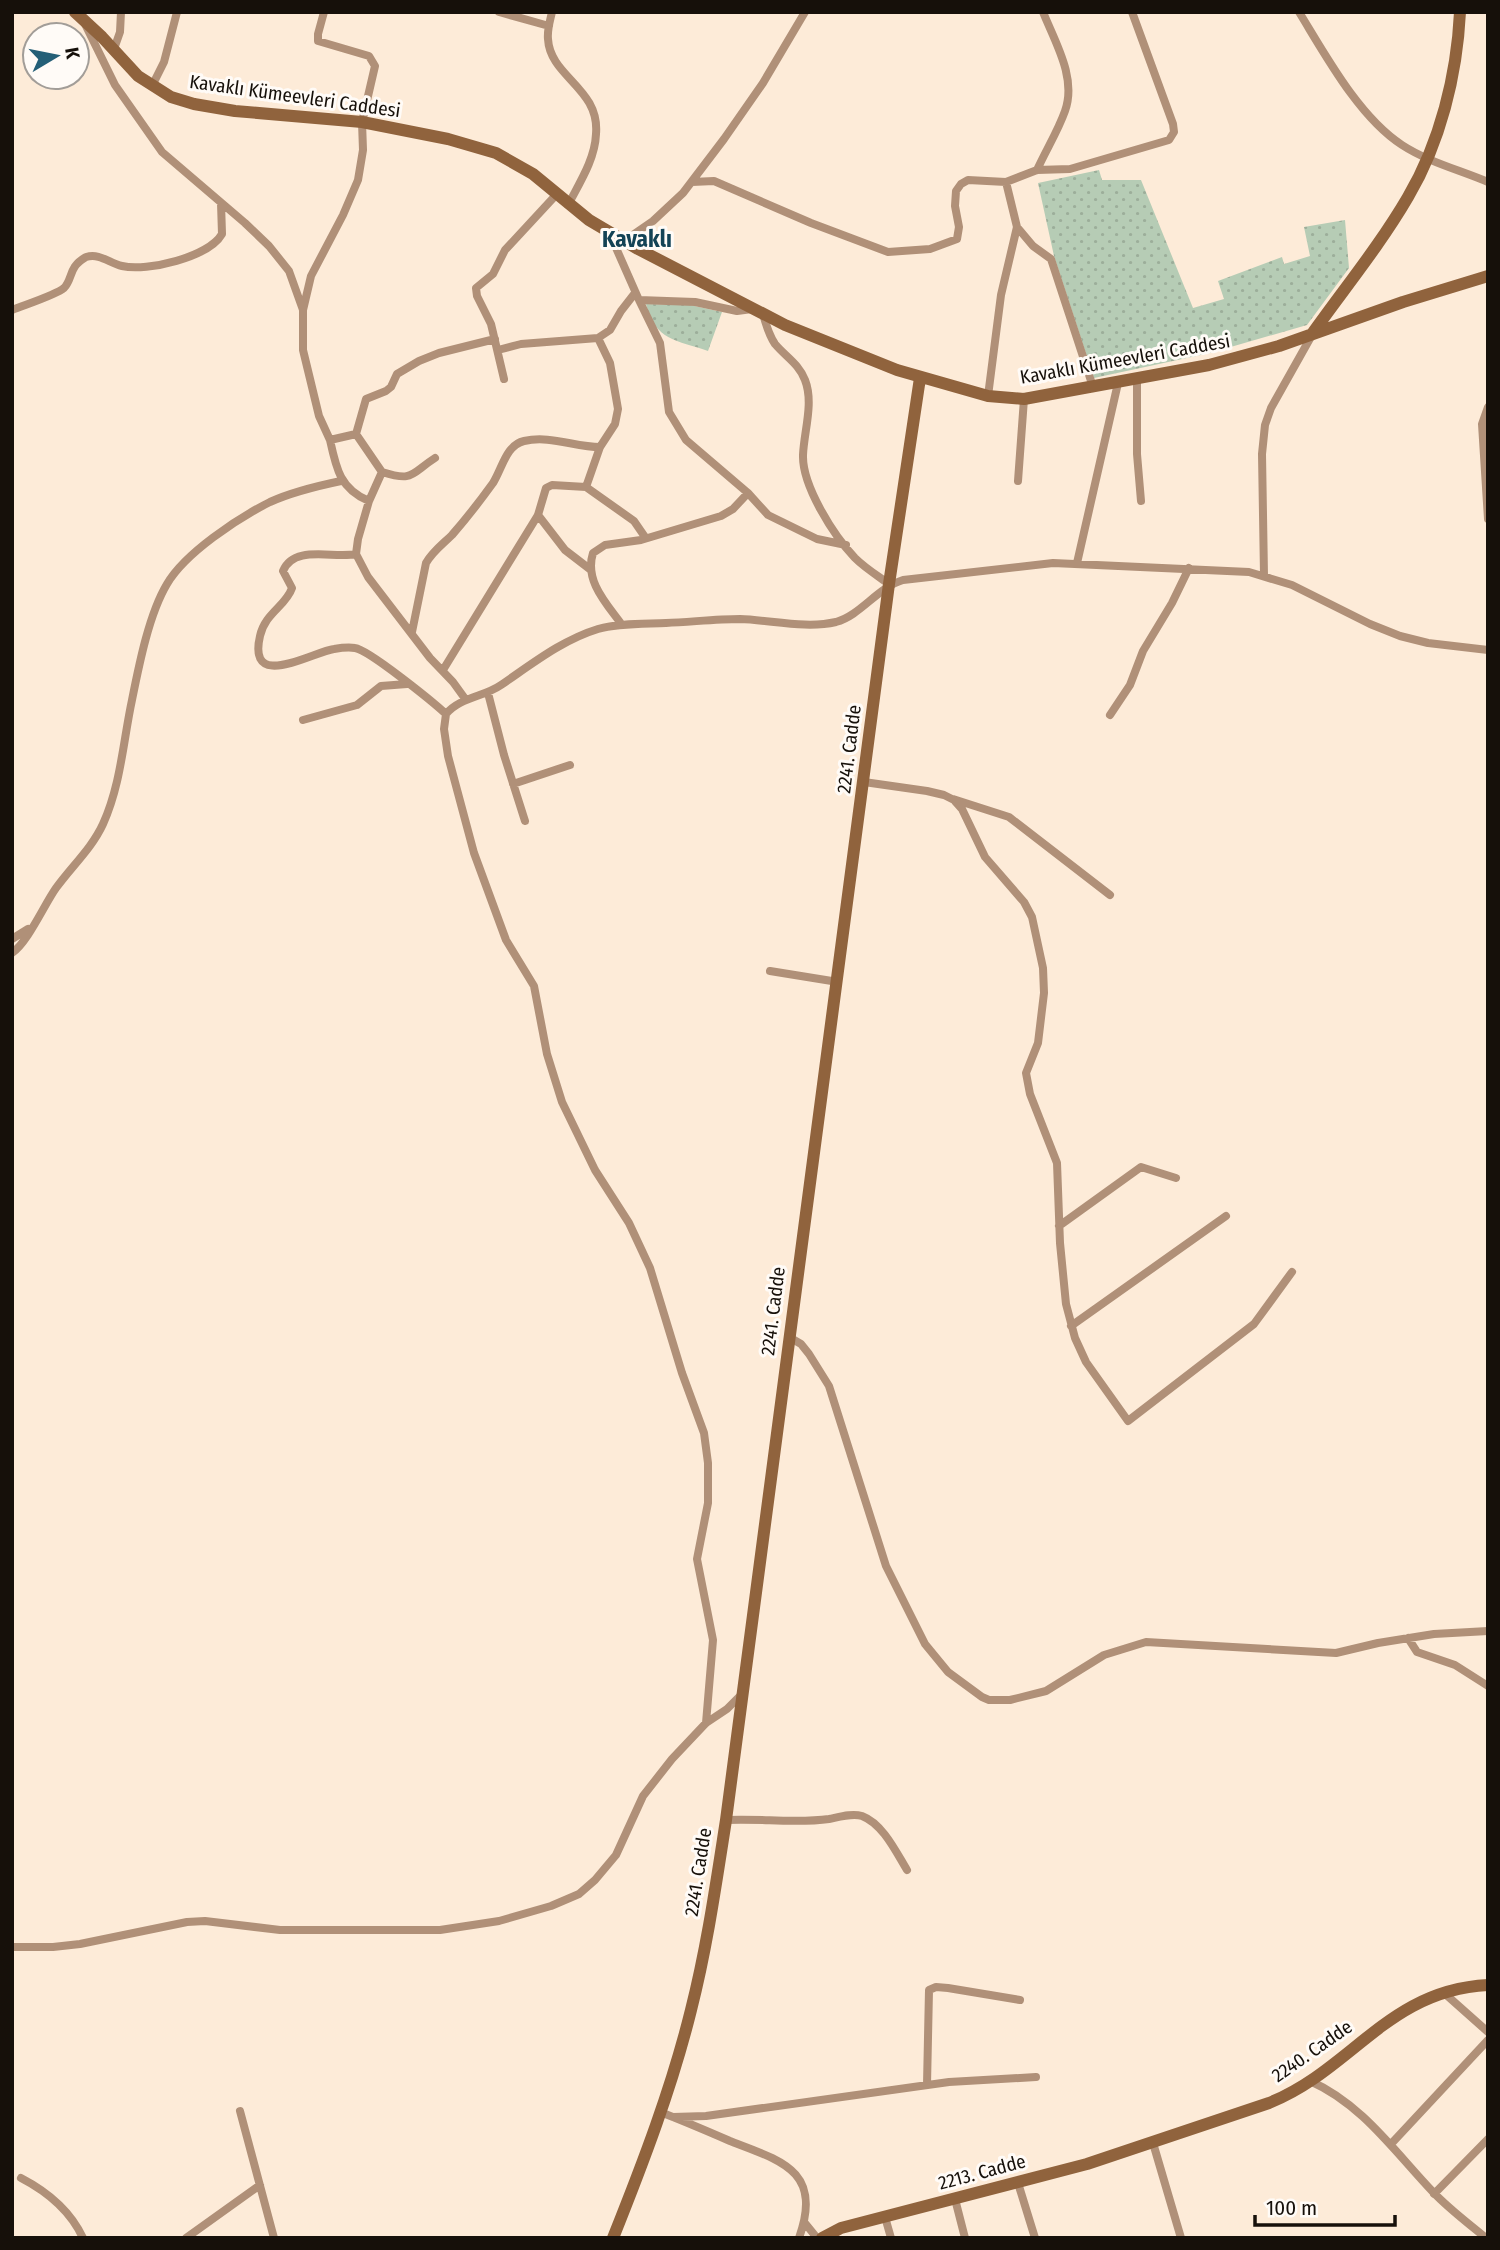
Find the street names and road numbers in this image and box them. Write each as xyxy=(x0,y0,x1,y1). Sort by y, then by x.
street label: Kavaklı Kümeevleri Caddesi xyxy=(188,70,402,122)
street label: Kavaklı Kümeevleri Caddesi xyxy=(1018,329,1232,389)
street label: 2241. Cadde xyxy=(832,703,866,795)
street label: 2241. Cadde xyxy=(756,1265,790,1357)
street label: 2241. Cadde xyxy=(680,1826,716,1918)
street label: 2240. Cadde xyxy=(1268,2015,1356,2087)
street label: 2213. Cadde xyxy=(936,2149,1028,2195)

